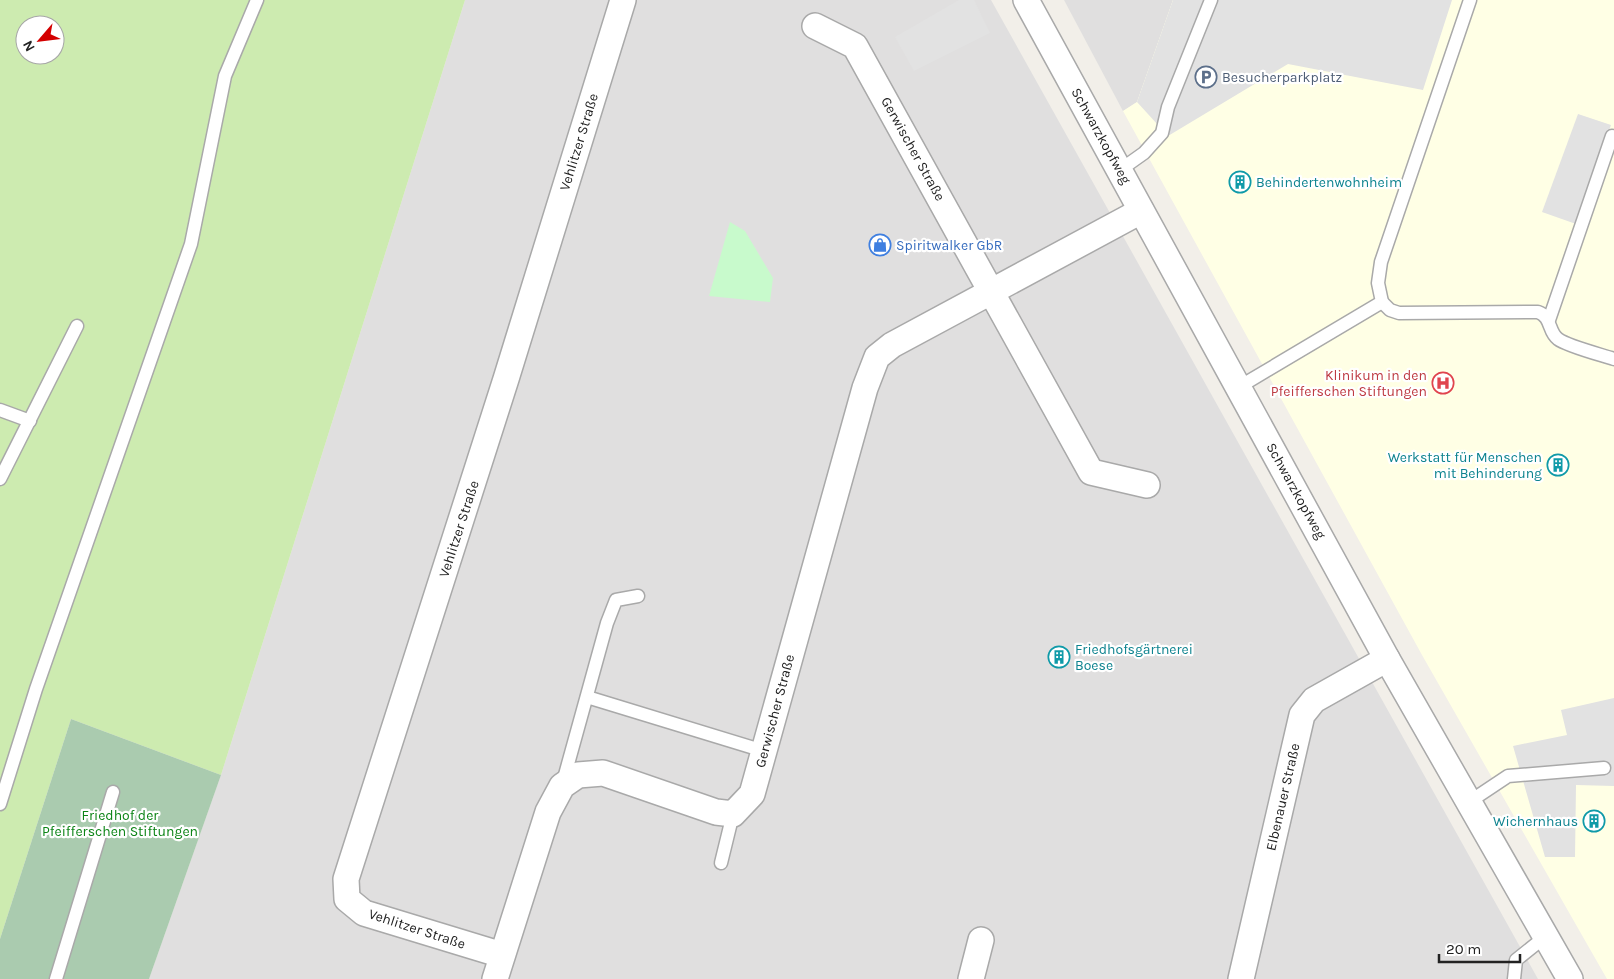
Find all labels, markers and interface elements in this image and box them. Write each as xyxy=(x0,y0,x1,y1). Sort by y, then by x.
north arrow xyxy=(15,15,65,65)
text: N xyxy=(19,37,39,54)
parking icon: Besucherparkplatz xyxy=(1194,65,1218,89)
place label: Besucherparkplatz xyxy=(1222,69,1342,86)
street label: Schwarzkopfweg xyxy=(1068,85,1135,187)
street label: Vehlitzer Straße xyxy=(556,91,602,193)
street label: Gerwischer Straße xyxy=(877,94,949,204)
building icon: Behindertenwohnheim xyxy=(1228,170,1252,194)
place label: Behindertenwohnheim xyxy=(1256,174,1402,191)
shop icon: Spiritwalker GbR xyxy=(868,233,892,257)
place label: Spiritwalker GbR xyxy=(896,237,1002,254)
place label: Klinikum in den Pfeifferschen Stiftungen xyxy=(1271,367,1427,400)
hospital icon: Klinikum in den Pfeifferschen Stiftungen xyxy=(1431,371,1455,395)
street label: Schwarzkopfweg xyxy=(1263,440,1330,542)
place label: Werkstatt für Menschen mit Behinderung xyxy=(1388,449,1542,482)
building icon: Werkstatt für Menschen mit Behinderung xyxy=(1546,453,1570,477)
street label: Vehlitzer Straße xyxy=(435,478,483,580)
place label: Friedhofsgärtnerei Boese xyxy=(1075,641,1193,674)
building icon: Friedhofsgärtnerei Boese xyxy=(1047,645,1071,669)
street label: Gerwischer Straße xyxy=(752,653,798,769)
street label: Elbenauer Straße xyxy=(1262,742,1304,852)
park label: Friedhof der Pfeifferschen Stiftungen xyxy=(42,807,198,840)
building icon: Wichernhaus xyxy=(1582,809,1606,833)
place label: Wichernhaus xyxy=(1493,813,1578,830)
street label: Vehlitzer Straße xyxy=(366,905,468,953)
scale bar xyxy=(1439,932,1520,964)
text: 20 m xyxy=(1446,940,1481,958)

